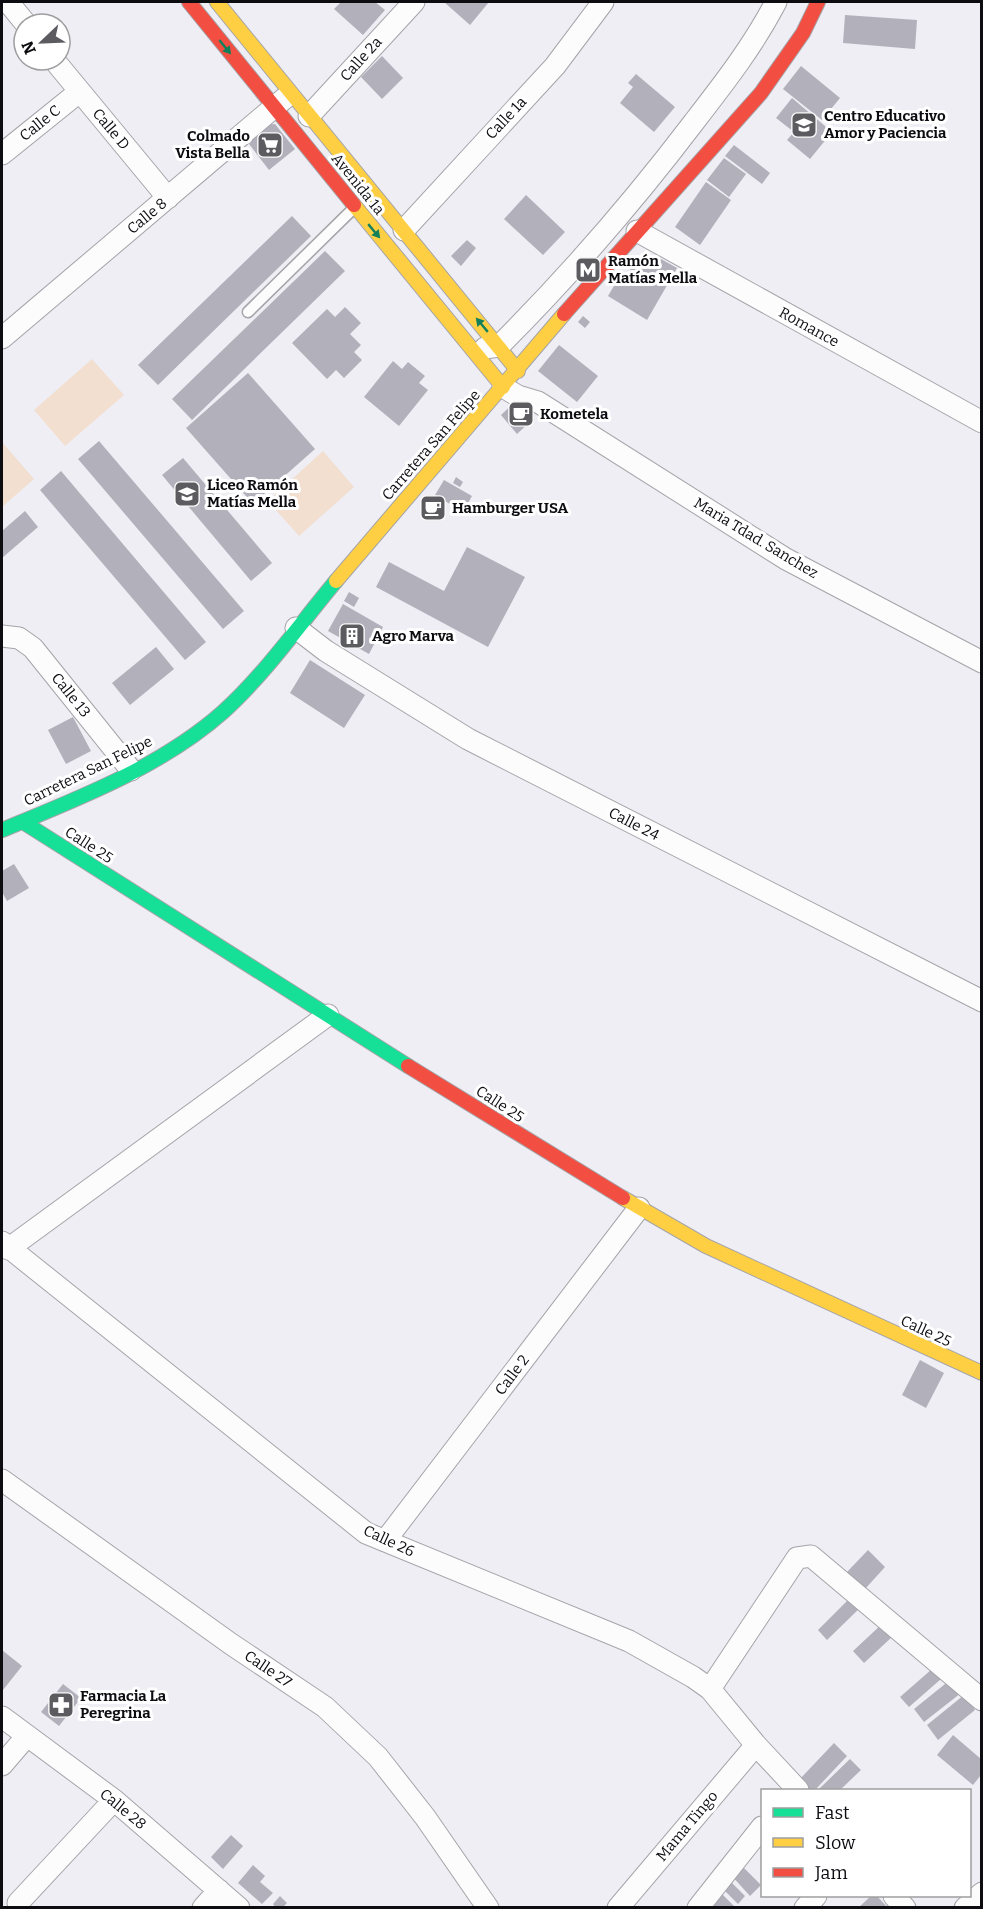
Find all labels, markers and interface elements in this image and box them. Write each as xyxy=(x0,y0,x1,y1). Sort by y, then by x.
north arrow xyxy=(12,12,72,72)
street label: Calle 2a xyxy=(336,33,386,85)
text: N xyxy=(17,38,40,57)
one-way arrow xyxy=(219,39,232,55)
street label: Calle 1a xyxy=(482,93,530,143)
street label: Calle C xyxy=(16,101,64,145)
street label: Calle D xyxy=(89,105,133,153)
place label: Centro Educativo Amor y Paciencia xyxy=(824,107,947,142)
school or university icon: Centro Educativo Amor y Paciencia xyxy=(789,110,819,140)
place label: Colmado Vista Bella xyxy=(175,127,251,162)
supermarket icon: Colmado Vista Bella xyxy=(255,130,285,160)
street label: Avenida 1a xyxy=(328,150,388,218)
street label: Calle 8 xyxy=(123,194,171,238)
one-way arrow xyxy=(368,223,381,239)
place label: Ramón Matías Mella xyxy=(608,252,698,287)
metro station icon: Ramón Matías Mella xyxy=(573,255,603,285)
street label: Romance xyxy=(776,303,842,351)
one-way arrow xyxy=(475,317,488,333)
street label: Carretera San Felipe xyxy=(378,386,484,504)
cafe icon: Kometela xyxy=(506,399,536,429)
place label: Kometela xyxy=(540,405,609,423)
place label: Liceo Ramón Matías Mella xyxy=(207,476,298,511)
school or university icon: Liceo Ramón Matías Mella xyxy=(172,479,202,509)
cafe icon: Hamburger USA xyxy=(418,493,448,523)
street label: Maria Tdad. Sanchez xyxy=(691,494,821,582)
place label: Hamburger USA xyxy=(452,499,569,517)
building icon: Agro Marva xyxy=(337,621,367,651)
place label: Agro Marva xyxy=(372,627,455,645)
street label: Calle 13 xyxy=(48,669,94,721)
street label: Carretera San Felipe xyxy=(21,732,155,810)
street label: Calle 24 xyxy=(606,804,663,844)
street label: Calle 25 xyxy=(62,823,116,867)
street label: Calle 25 xyxy=(473,1082,527,1126)
street label: Calle 25 xyxy=(898,1312,954,1350)
street label: Calle 2 xyxy=(491,1351,533,1399)
street label: Calle 26 xyxy=(361,1521,418,1561)
street label: Calle 27 xyxy=(241,1647,295,1692)
place label: Farmacia La Peregrina xyxy=(80,1687,167,1722)
pharmacy icon: Farmacia La Peregrina xyxy=(46,1690,76,1720)
street label: Calle 28 xyxy=(96,1785,150,1833)
street label: Mama Tingo xyxy=(652,1787,722,1865)
legend xyxy=(761,1789,971,1897)
text: Fast xyxy=(815,1802,850,1824)
text: Slow xyxy=(815,1832,856,1854)
text: Jam xyxy=(814,1862,848,1884)

